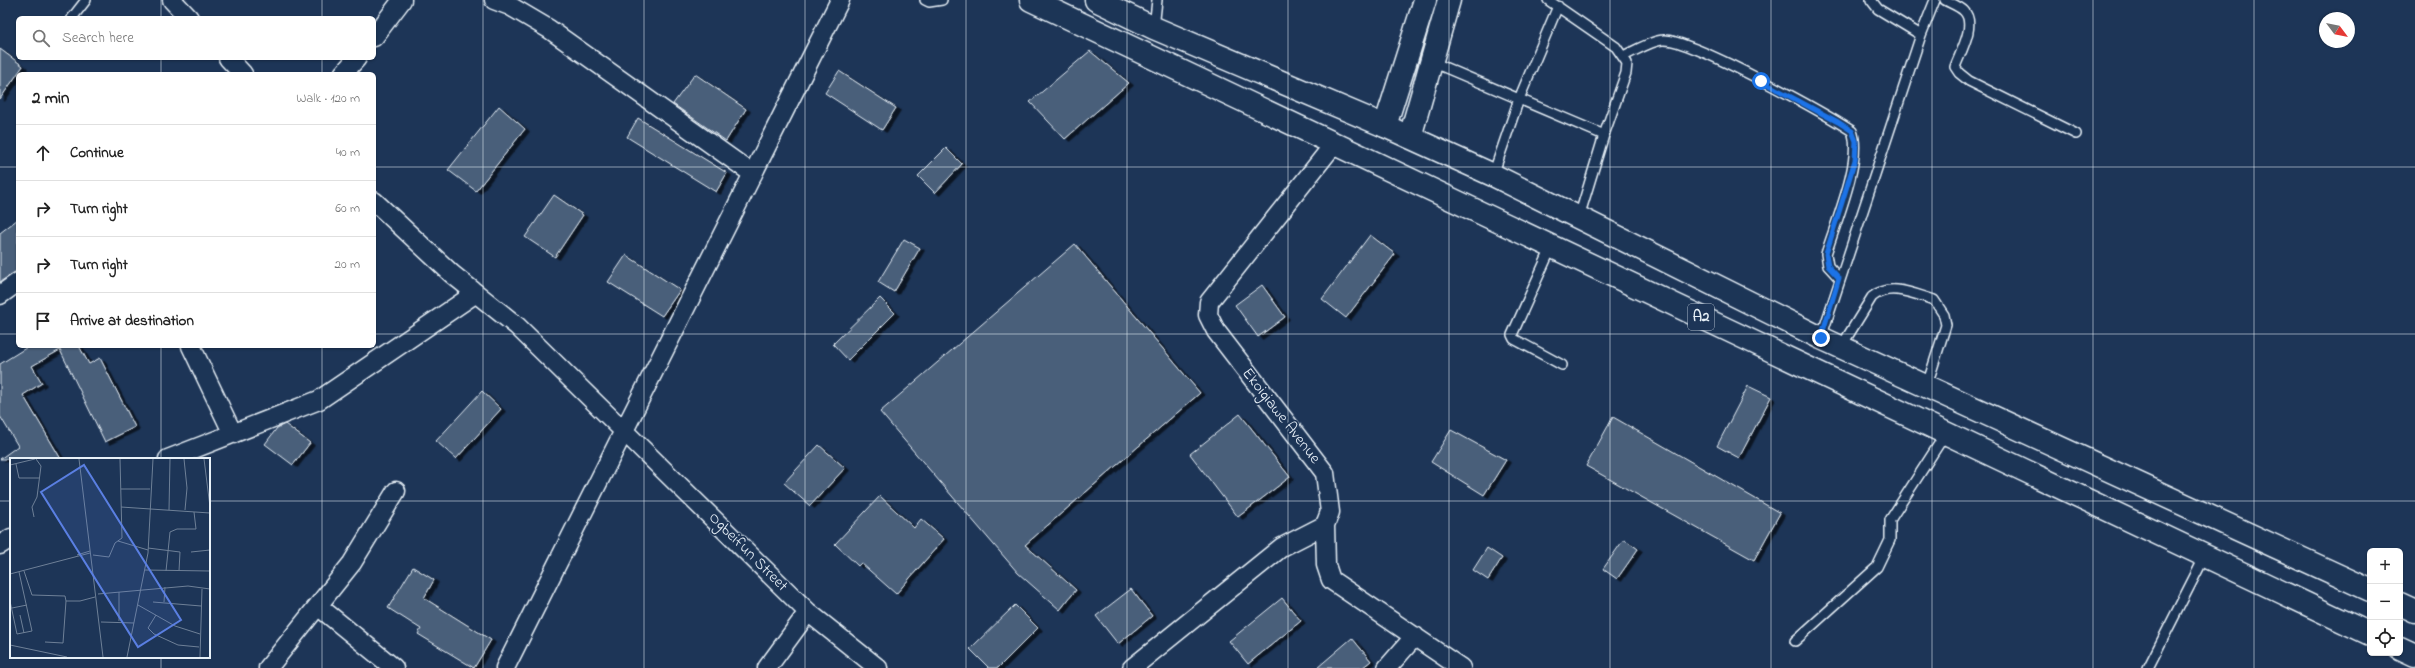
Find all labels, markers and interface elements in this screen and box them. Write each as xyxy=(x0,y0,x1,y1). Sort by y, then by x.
north arrow xyxy=(2319,12,2355,48)
search box xyxy=(16,16,376,60)
icon: search xyxy=(30,27,52,49)
text: Search here xyxy=(62,27,134,49)
route start xyxy=(1752,72,1770,90)
text: 2 min xyxy=(32,86,69,111)
text: Walk · 120 m xyxy=(296,89,360,108)
icon: ahead xyxy=(32,142,54,164)
text: Continue xyxy=(70,142,124,164)
text: 40 m xyxy=(336,143,360,162)
icon: right xyxy=(32,198,54,220)
text: Turn right xyxy=(70,198,128,220)
text: 60 m xyxy=(335,199,360,218)
icon: right xyxy=(32,254,54,276)
text: Turn right xyxy=(70,254,128,276)
text: 20 m xyxy=(335,255,360,274)
road number: A2 xyxy=(1688,304,1714,330)
icon: arrive xyxy=(32,310,54,332)
text: Arrive at destination xyxy=(70,310,194,332)
route end xyxy=(1812,329,1830,347)
street label: Ekoigiawe Avenue xyxy=(1236,363,1327,470)
inset map xyxy=(10,458,210,658)
street label: Ogbeifun Street xyxy=(703,507,794,598)
map controls xyxy=(2367,548,2403,656)
button: + xyxy=(2367,548,2403,584)
button: − xyxy=(2367,584,2403,620)
button: locate xyxy=(2367,620,2403,656)

